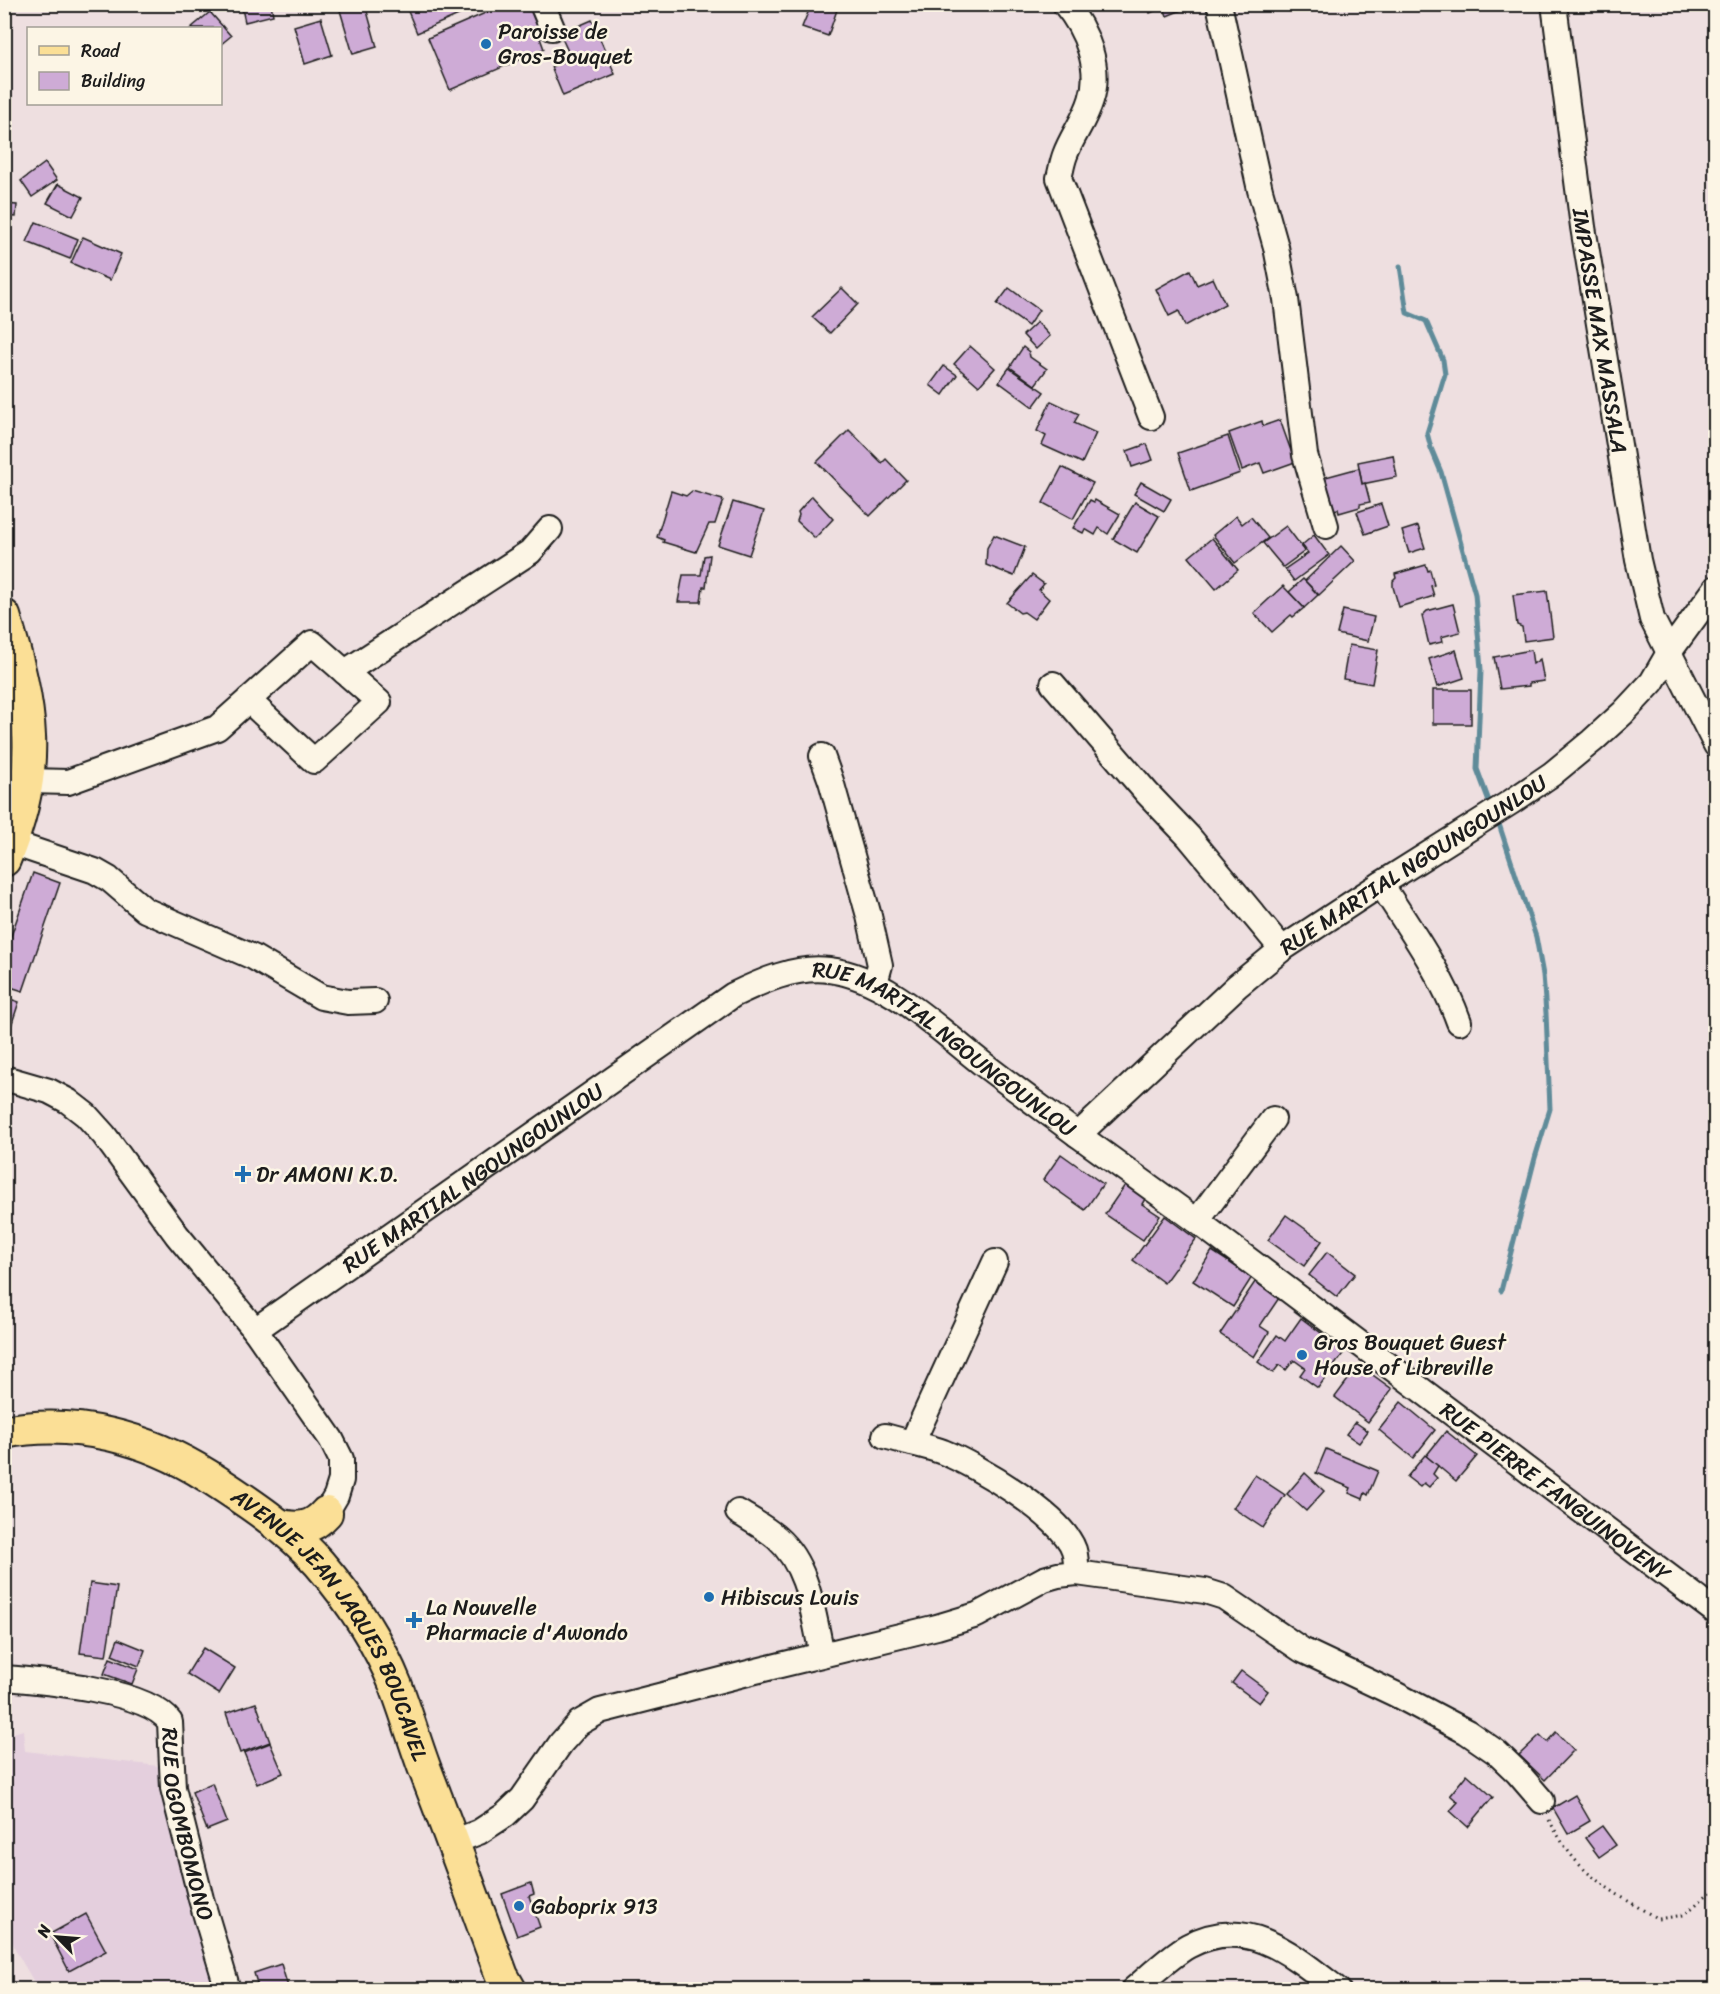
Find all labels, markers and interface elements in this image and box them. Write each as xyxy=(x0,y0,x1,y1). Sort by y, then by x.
place label: Paroisse de Gros-Bouquet xyxy=(498,12,633,76)
legend xyxy=(27,27,222,105)
text: Road xyxy=(81,35,121,67)
marker: Paroisse de Gros-Bouquet xyxy=(479,37,493,51)
text: Building xyxy=(81,65,145,97)
street label: IMPASSE MAX MASSALA xyxy=(1561,205,1640,456)
street label: RUE MARTIAL NGOUNGOUNLOU xyxy=(1271,763,1555,965)
street label: RUE MARTIAL NGOUNGOUNLOU xyxy=(812,950,1085,1147)
street label: RUE MARTIAL NGOUNGOUNLOU xyxy=(334,1072,612,1283)
place label: Dr AMONI K.D. xyxy=(256,1155,399,1194)
marker: Dr AMONI K.D. xyxy=(234,1165,252,1183)
place label: Gros Bouquet Guest House of Libreville xyxy=(1314,1323,1507,1387)
marker: Gros Bouquet Guest House of Libreville xyxy=(1295,1348,1309,1362)
street label: RUE PIERRE FANGUINOVENY xyxy=(1432,1391,1681,1592)
street label: AVENUE JEAN JAQUES BOUCAVEL xyxy=(222,1476,440,1766)
place label: Hibiscus Louis xyxy=(721,1578,860,1617)
place label: La Nouvelle Pharmacie d'Awondo xyxy=(426,1588,628,1652)
marker: Hibiscus Louis xyxy=(702,1590,716,1604)
marker: La Nouvelle Pharmacie d'Awondo xyxy=(407,1613,421,1627)
street label: RUE OGOMBOMONO xyxy=(151,1727,226,1925)
place label: Gaboprix 913 xyxy=(531,1887,658,1926)
marker: Gaboprix 913 xyxy=(512,1899,526,1913)
north arrow xyxy=(27,1907,87,1967)
text: N xyxy=(28,1919,60,1943)

